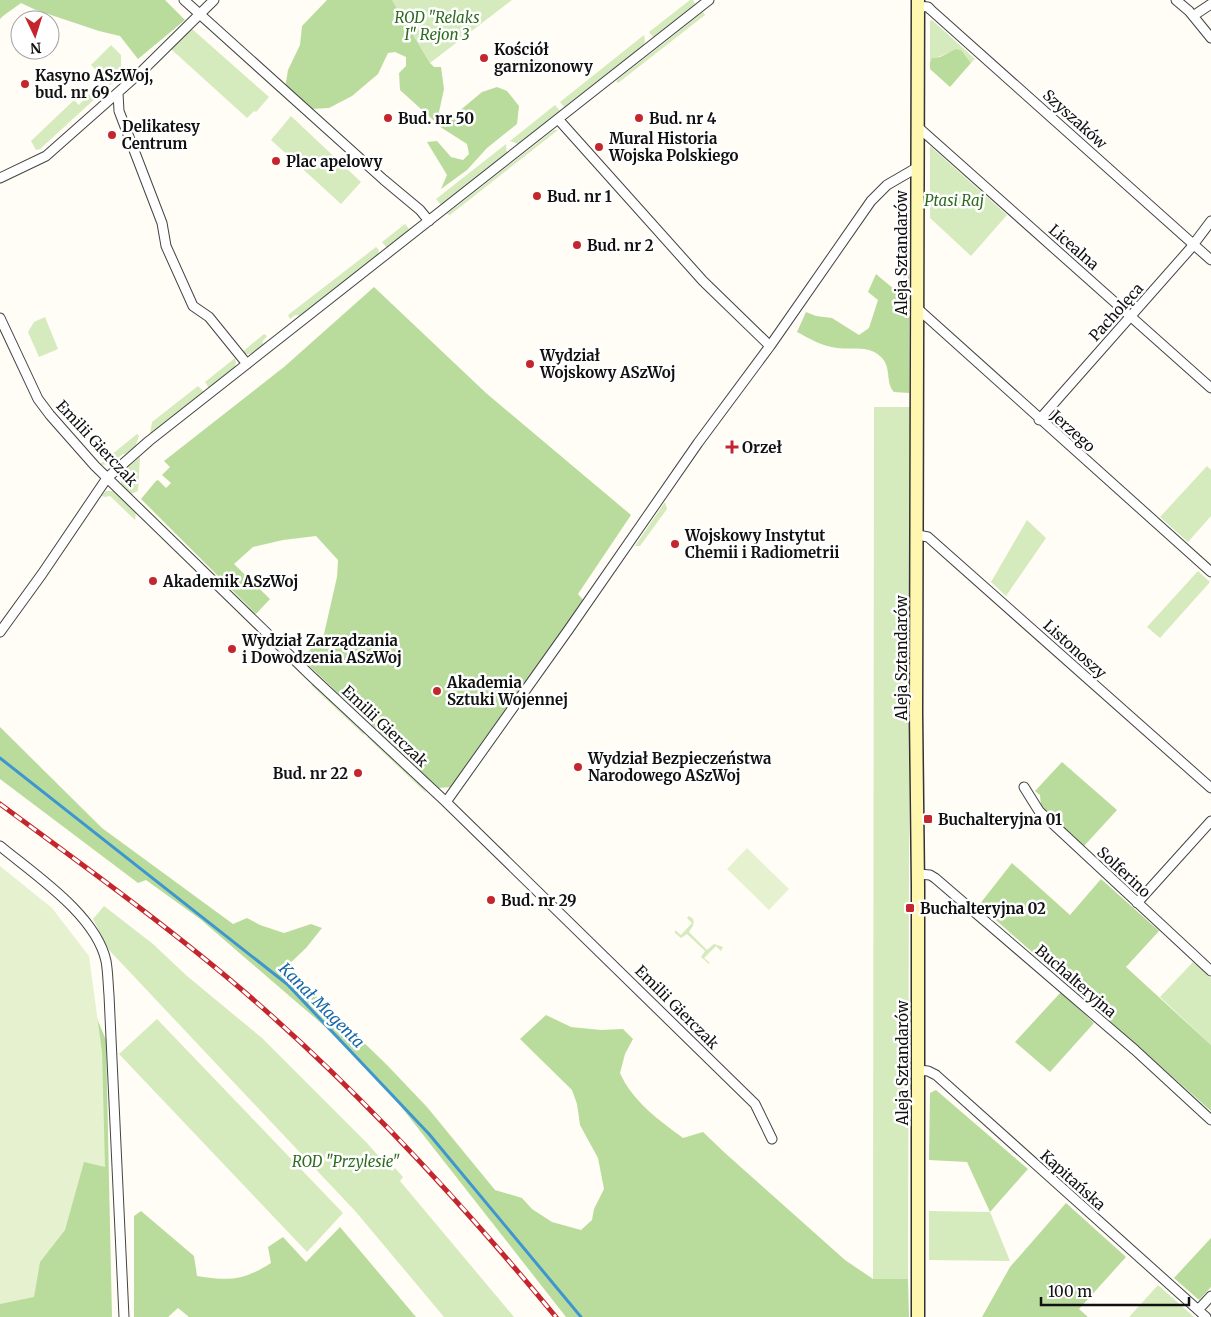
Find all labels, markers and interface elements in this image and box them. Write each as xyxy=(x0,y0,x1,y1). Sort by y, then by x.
park label: ROD "Relaks I" Rejon 3 xyxy=(394,8,480,44)
north arrow xyxy=(10,10,60,60)
text: N xyxy=(30,39,42,57)
place label: Kościół garnizonowy xyxy=(494,40,593,76)
marker: Kościół garnizonowy xyxy=(478,52,490,64)
place label: Kasyno ASzWoj, bud. nr 69 xyxy=(35,66,153,102)
marker: Kasyno ASzWoj, bud. nr 69 xyxy=(19,78,31,90)
street label: Szyszaków xyxy=(1039,85,1111,153)
place label: Bud. nr 50 xyxy=(398,109,474,128)
place label: Bud. nr 4 xyxy=(649,109,717,128)
marker: Bud. nr 50 xyxy=(382,112,394,124)
marker: Bud. nr 4 xyxy=(633,112,645,124)
place label: Delikatesy Centrum xyxy=(122,117,200,153)
marker: Delikatesy Centrum xyxy=(106,129,118,141)
place label: Mural Historia Wojska Polskiego xyxy=(608,129,739,165)
marker: Mural Historia Wojska Polskiego xyxy=(593,141,605,153)
place label: Plac apelowy xyxy=(286,152,383,171)
marker: Plac apelowy xyxy=(270,155,282,167)
place label: Bud. nr 1 xyxy=(547,187,612,206)
marker: Bud. nr 1 xyxy=(531,190,543,202)
street label: Aleja Sztandarów xyxy=(892,190,911,317)
park label: Ptasi Raj xyxy=(924,191,984,210)
street label: Licealna xyxy=(1045,220,1103,274)
place label: Bud. nr 2 xyxy=(587,236,654,255)
marker: Bud. nr 2 xyxy=(571,239,583,251)
street label: Pacholęca xyxy=(1085,279,1147,345)
place label: Wydział Wojskowy ASzWoj xyxy=(539,346,676,382)
marker: Wydział Wojskowy ASzWoj xyxy=(524,358,536,370)
street label: Emilii Gierczak xyxy=(52,396,142,490)
street label: Jerzego xyxy=(1046,405,1099,456)
place label: Orzeł xyxy=(742,438,782,457)
marker: Orzeł xyxy=(726,441,738,453)
place label: Wojskowy Instytut Chemii i Radiometrii xyxy=(684,526,839,562)
marker: Wojskowy Instytut Chemii i Radiometrii xyxy=(669,538,681,550)
place label: Akademik ASzWoj xyxy=(162,572,298,591)
marker: Akademik ASzWoj xyxy=(147,575,159,587)
street label: Aleja Sztandarów xyxy=(892,595,911,722)
street label: Listonoszy xyxy=(1039,616,1111,683)
place label: Wydział Zarządzania i Dowodzenia ASzWoj xyxy=(241,631,402,667)
marker: Wydział Zarządzania i Dowodzenia ASzWoj xyxy=(226,643,238,655)
place label: Akademia Sztuki Wojennej xyxy=(446,673,568,709)
street label: Emilii Gierczak xyxy=(338,681,432,771)
marker: Akademia Sztuki Wojennej xyxy=(431,685,443,697)
place label: Wydział Bezpieczeństwa Narodowego ASzWoj xyxy=(587,749,772,785)
marker: Wydział Bezpieczeństwa Narodowego ASzWoj xyxy=(572,761,584,773)
place label: Bud. nr 22 xyxy=(273,764,348,783)
marker: Bud. nr 22 xyxy=(352,767,364,779)
place label: Buchalteryjna 01 xyxy=(938,810,1062,829)
marker: Buchalteryjna 01 xyxy=(922,813,934,825)
street label: Solferino xyxy=(1093,843,1155,902)
place label: Bud. nr 29 xyxy=(501,891,576,910)
marker: Bud. nr 29 xyxy=(485,894,497,906)
place label: Buchalteryjna 02 xyxy=(920,899,1046,918)
marker: Buchalteryjna 02 xyxy=(904,902,916,914)
street label: Buchalteryjna xyxy=(1032,941,1120,1021)
water label: Kanał Magenta xyxy=(275,958,369,1052)
street label: Emilii Gierczak xyxy=(631,961,723,1053)
street label: Aleja Sztandarów xyxy=(893,1000,912,1127)
street label: Kapitańska xyxy=(1037,1146,1109,1214)
park label: ROD "Przylesie" xyxy=(292,1152,400,1171)
scale bar xyxy=(1041,1274,1188,1306)
text: 100 m xyxy=(1048,1282,1092,1301)

